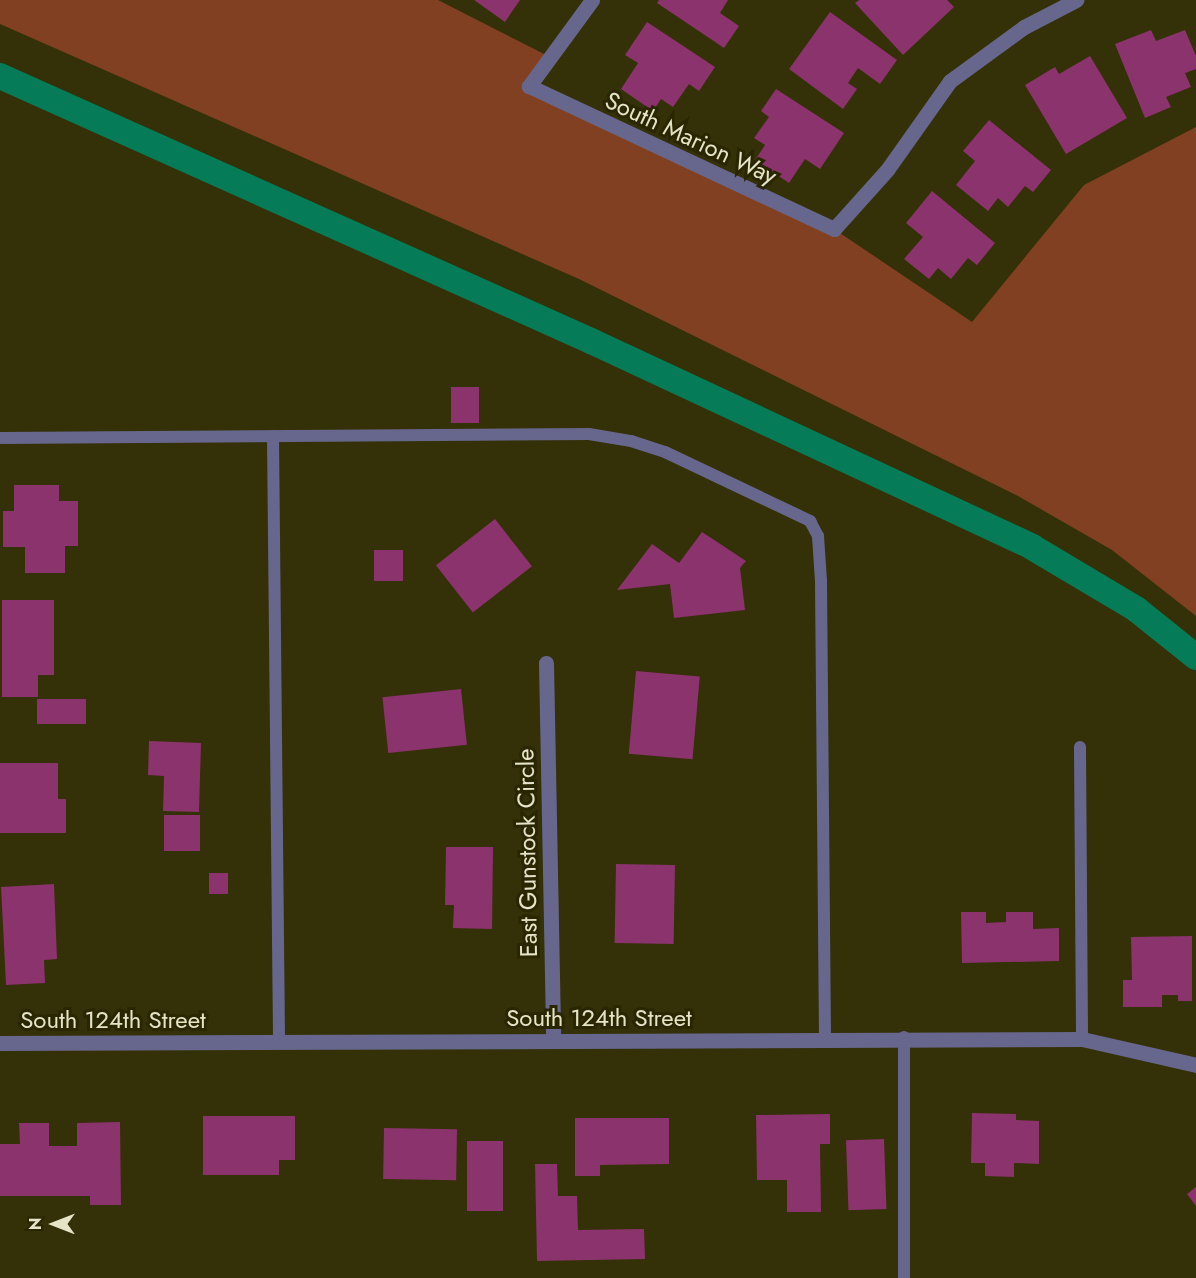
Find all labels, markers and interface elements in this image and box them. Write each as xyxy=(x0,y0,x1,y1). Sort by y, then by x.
street label: South Marion Way xyxy=(601,86,781,190)
street label: East Gunstock Circle xyxy=(511,748,543,958)
street label: South 124th Street xyxy=(506,1004,692,1032)
street label: South 124th Street xyxy=(20,1006,206,1034)
north arrow xyxy=(24,1194,84,1254)
text: N xyxy=(24,1218,47,1230)

